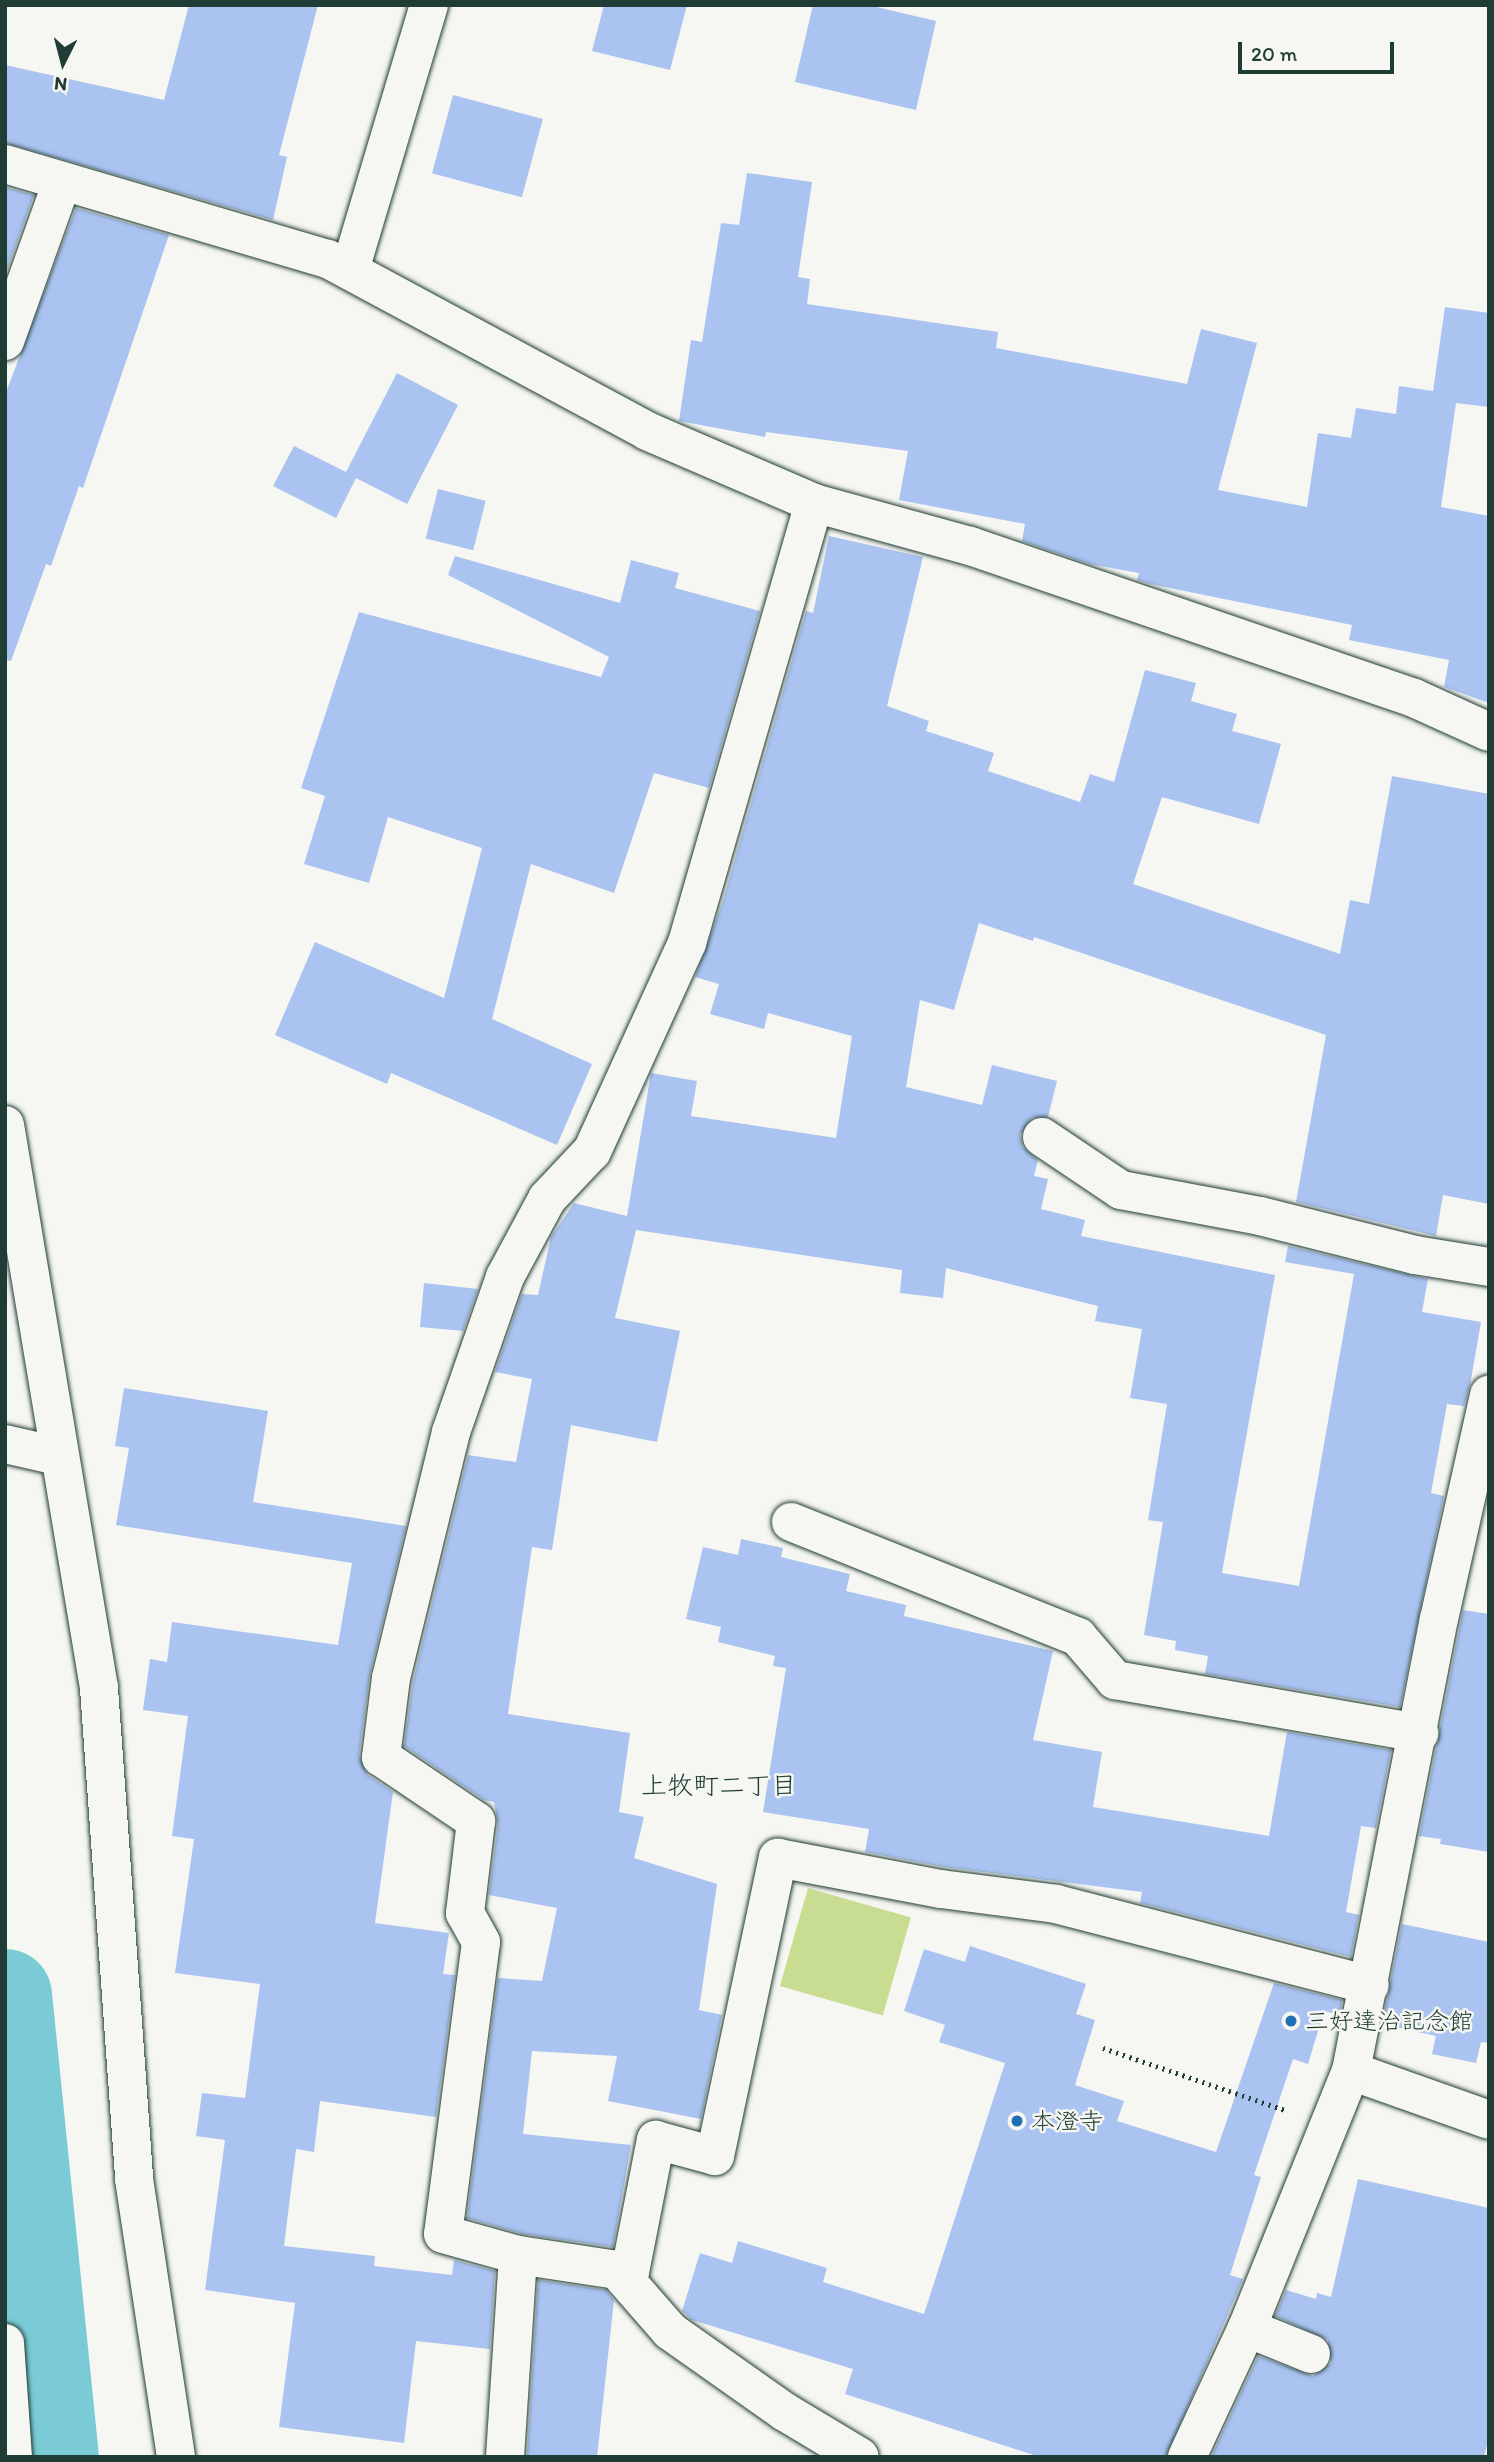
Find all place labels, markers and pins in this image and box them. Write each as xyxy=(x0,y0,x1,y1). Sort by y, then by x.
place label: 三好達治記念館 xyxy=(1305,2007,1473,2035)
marker: 三好達治記念館 xyxy=(1283,2013,1299,2029)
place label: 本澄寺 xyxy=(1031,2107,1103,2135)
marker: 本澄寺 xyxy=(1009,2113,1025,2129)

